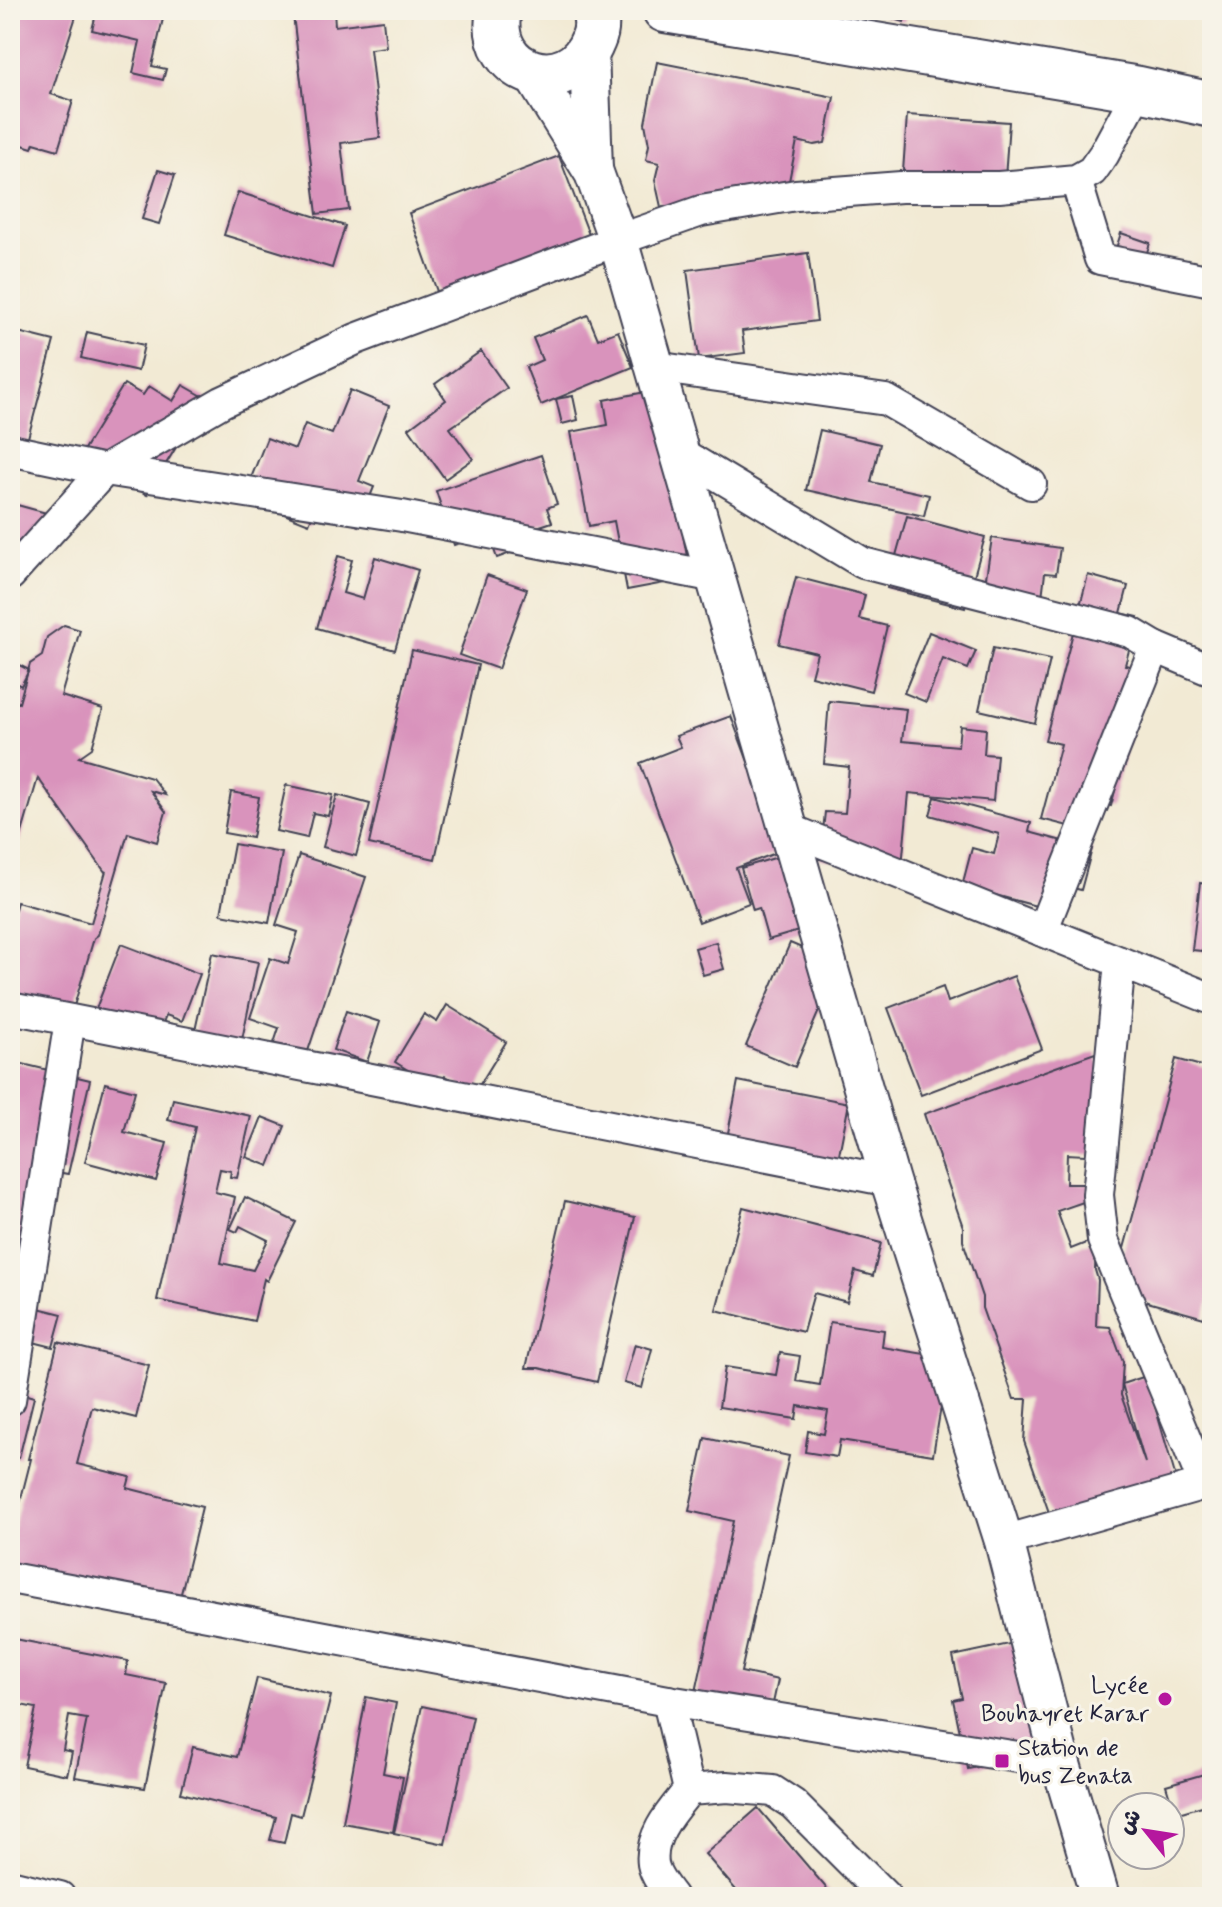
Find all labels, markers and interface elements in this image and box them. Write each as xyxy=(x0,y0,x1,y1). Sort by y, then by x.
place label: Lycée Bouhayret Karar xyxy=(981,1671,1149,1730)
marker: Lycée Bouhayret Karar xyxy=(1156,1690,1174,1708)
place label: Station de bus Zenata xyxy=(1018,1733,1133,1792)
marker: Station de bus Zenata xyxy=(993,1752,1011,1770)
north arrow xyxy=(1106,1791,1186,1871)
text: ش xyxy=(1112,1805,1149,1839)

